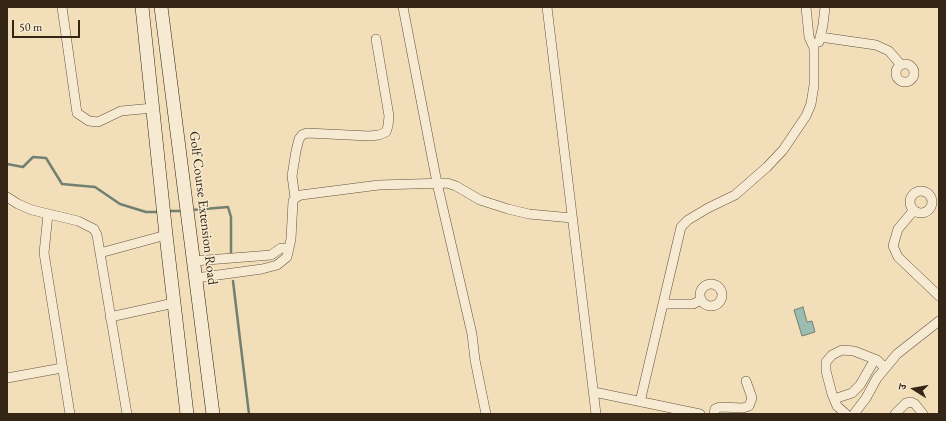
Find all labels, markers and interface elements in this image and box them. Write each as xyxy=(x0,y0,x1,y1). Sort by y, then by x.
scale bar xyxy=(14,12,82,38)
text: 50 m xyxy=(19,19,42,35)
street label: Golf Course Extension Road xyxy=(185,130,221,286)
north arrow xyxy=(894,369,934,409)
text: उ xyxy=(895,383,910,391)

